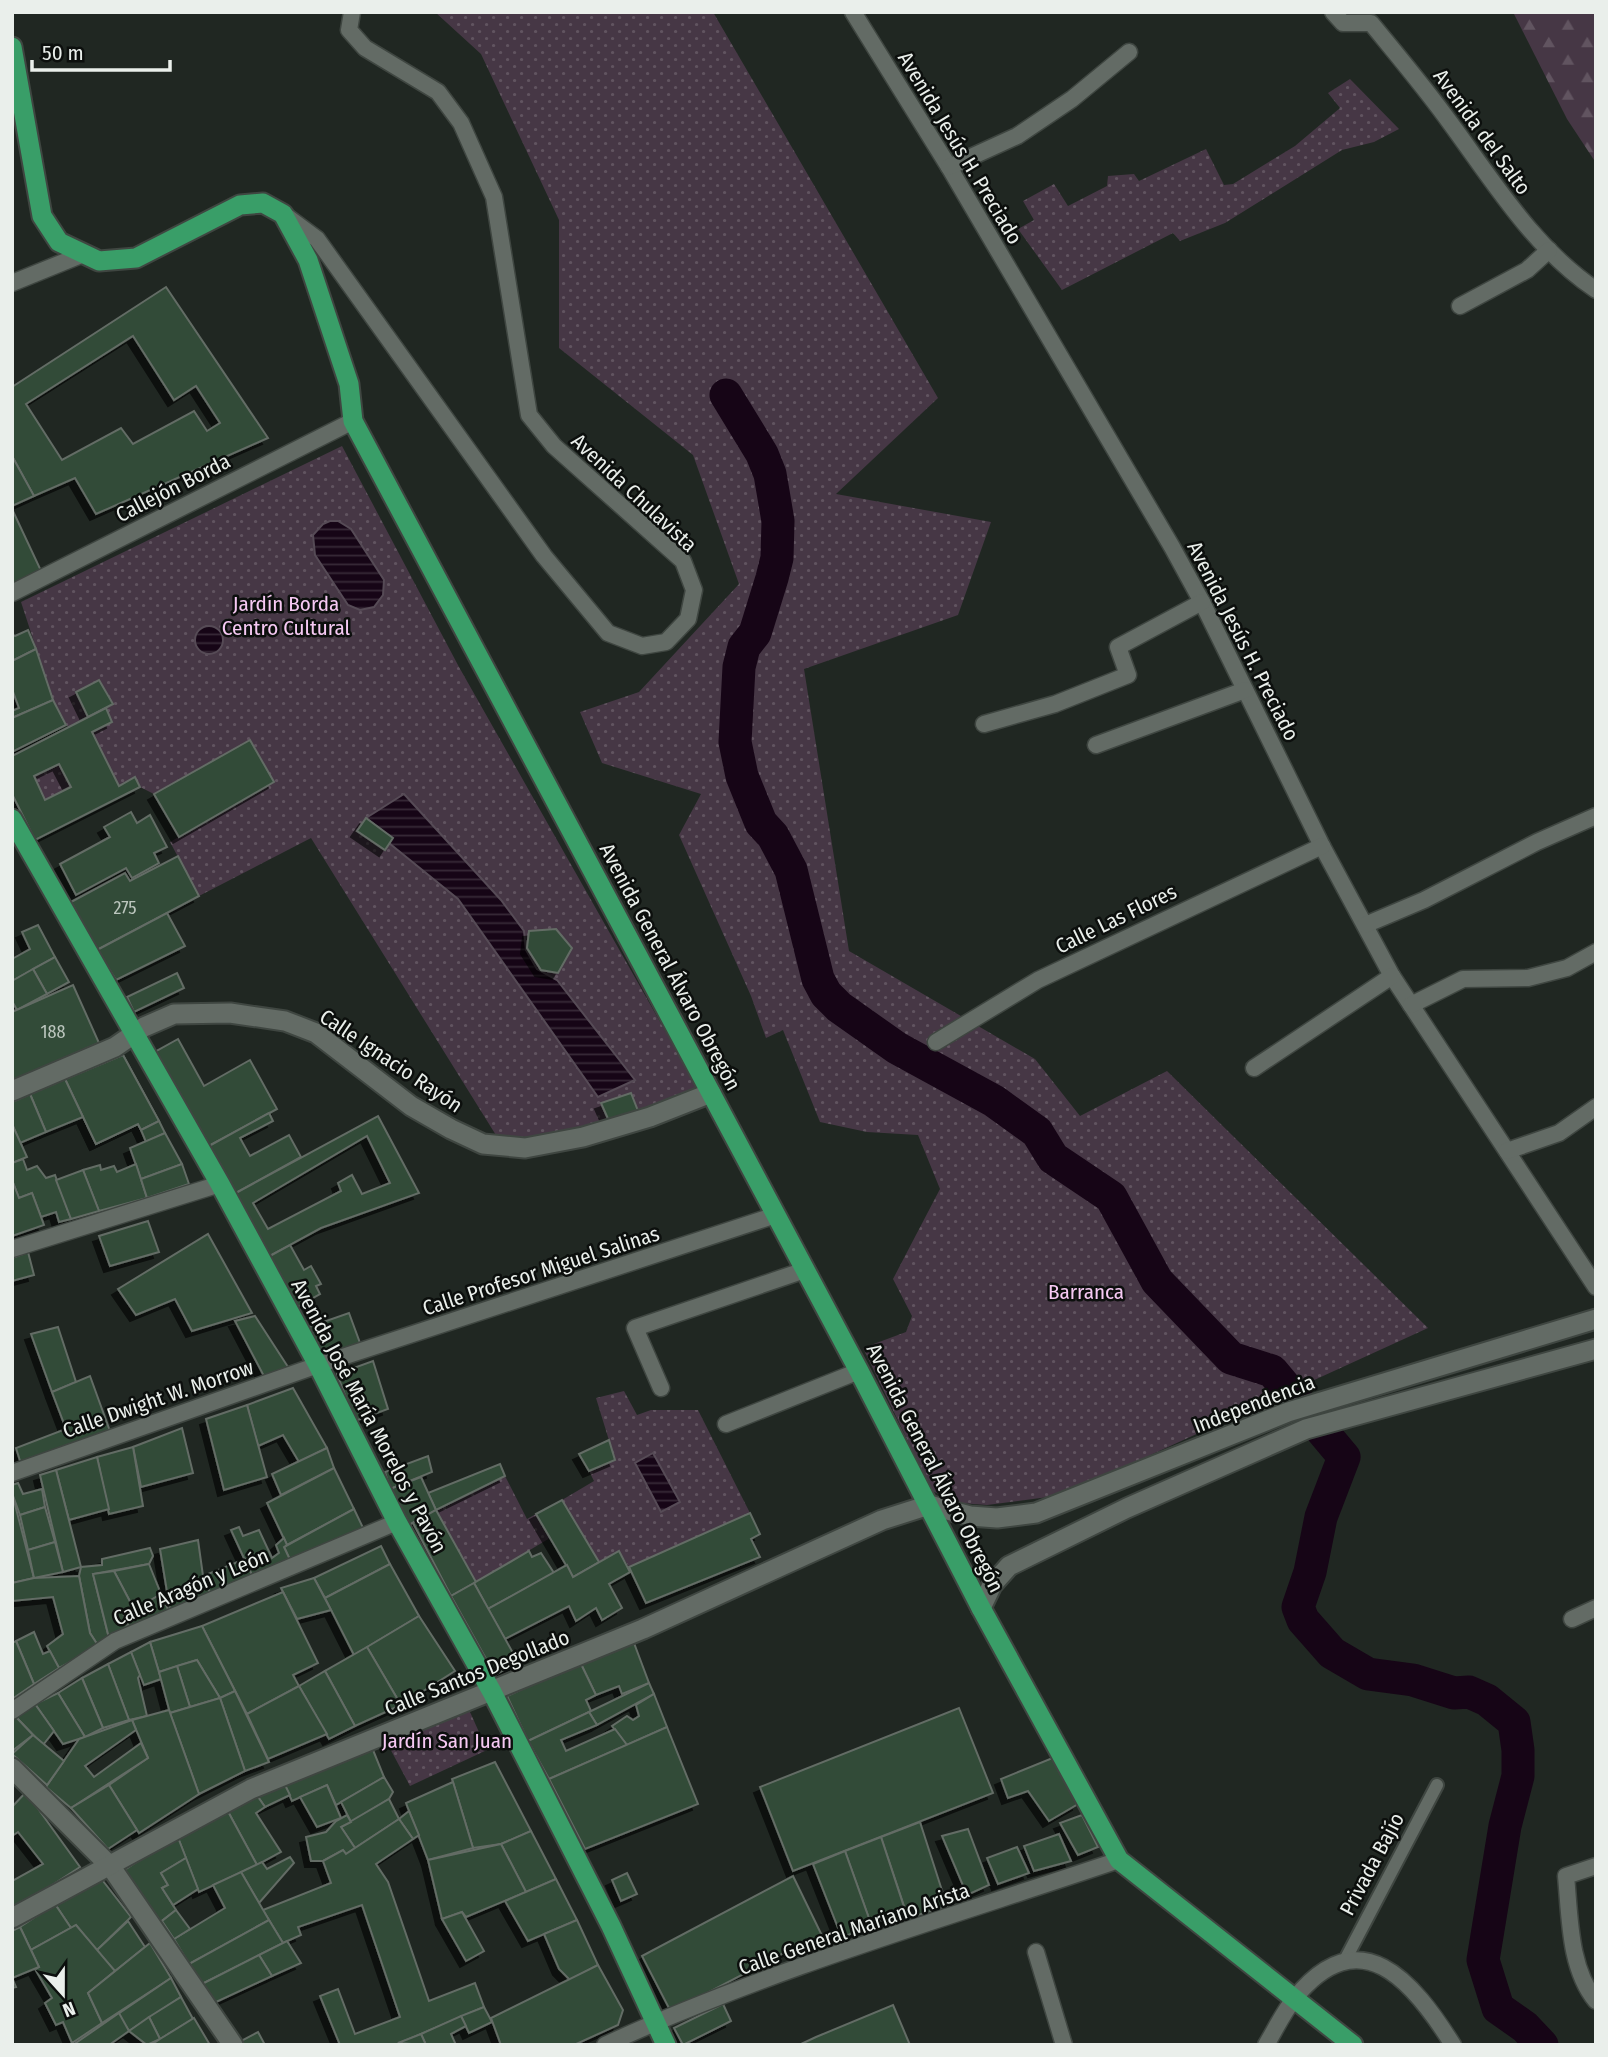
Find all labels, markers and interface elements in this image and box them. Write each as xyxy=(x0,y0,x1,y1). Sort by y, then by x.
scale bar xyxy=(32,28,170,72)
text: 50 m xyxy=(42,40,84,66)
street label: Avenida Jesús H. Preciado xyxy=(892,47,1028,249)
street label: Avenida del Salto xyxy=(1428,64,1536,200)
street label: Avenida Chulavista xyxy=(566,428,702,558)
street label: Callejón Borda xyxy=(111,448,235,528)
street label: Avenida Jesús H. Preciado xyxy=(1181,537,1305,745)
park label: Jardín Borda Centro Cultural xyxy=(222,591,351,641)
street label: Avenida General Álvaro Obregón xyxy=(594,839,746,1095)
street label: Calle Las Flores xyxy=(1051,878,1181,960)
house number: 275 xyxy=(113,897,137,919)
street label: Calle Ignacio Rayón xyxy=(315,1004,467,1118)
house number: 188 xyxy=(40,1021,66,1043)
street label: Calle Profesor Miguel Salinas xyxy=(419,1220,663,1322)
street label: Avenida José María Morelos y Pavón xyxy=(286,1275,452,1557)
park label: Barranca xyxy=(1048,1279,1124,1305)
street label: Avenida General Álvaro Obregón xyxy=(861,1339,1009,1597)
street label: Calle Dwight W. Morrow xyxy=(59,1354,257,1444)
street label: Independencia xyxy=(1190,1369,1318,1439)
street label: Calle Aragón y León xyxy=(109,1542,273,1632)
street label: Calle Santos Degollado xyxy=(381,1624,573,1722)
park label: Jardín San Juan xyxy=(382,1728,512,1754)
street label: Privada Bajío xyxy=(1334,1808,1410,1920)
street label: Calle General Mariano Arista xyxy=(735,1877,973,1981)
north arrow xyxy=(28,1959,98,2029)
text: N xyxy=(59,1997,78,2022)

